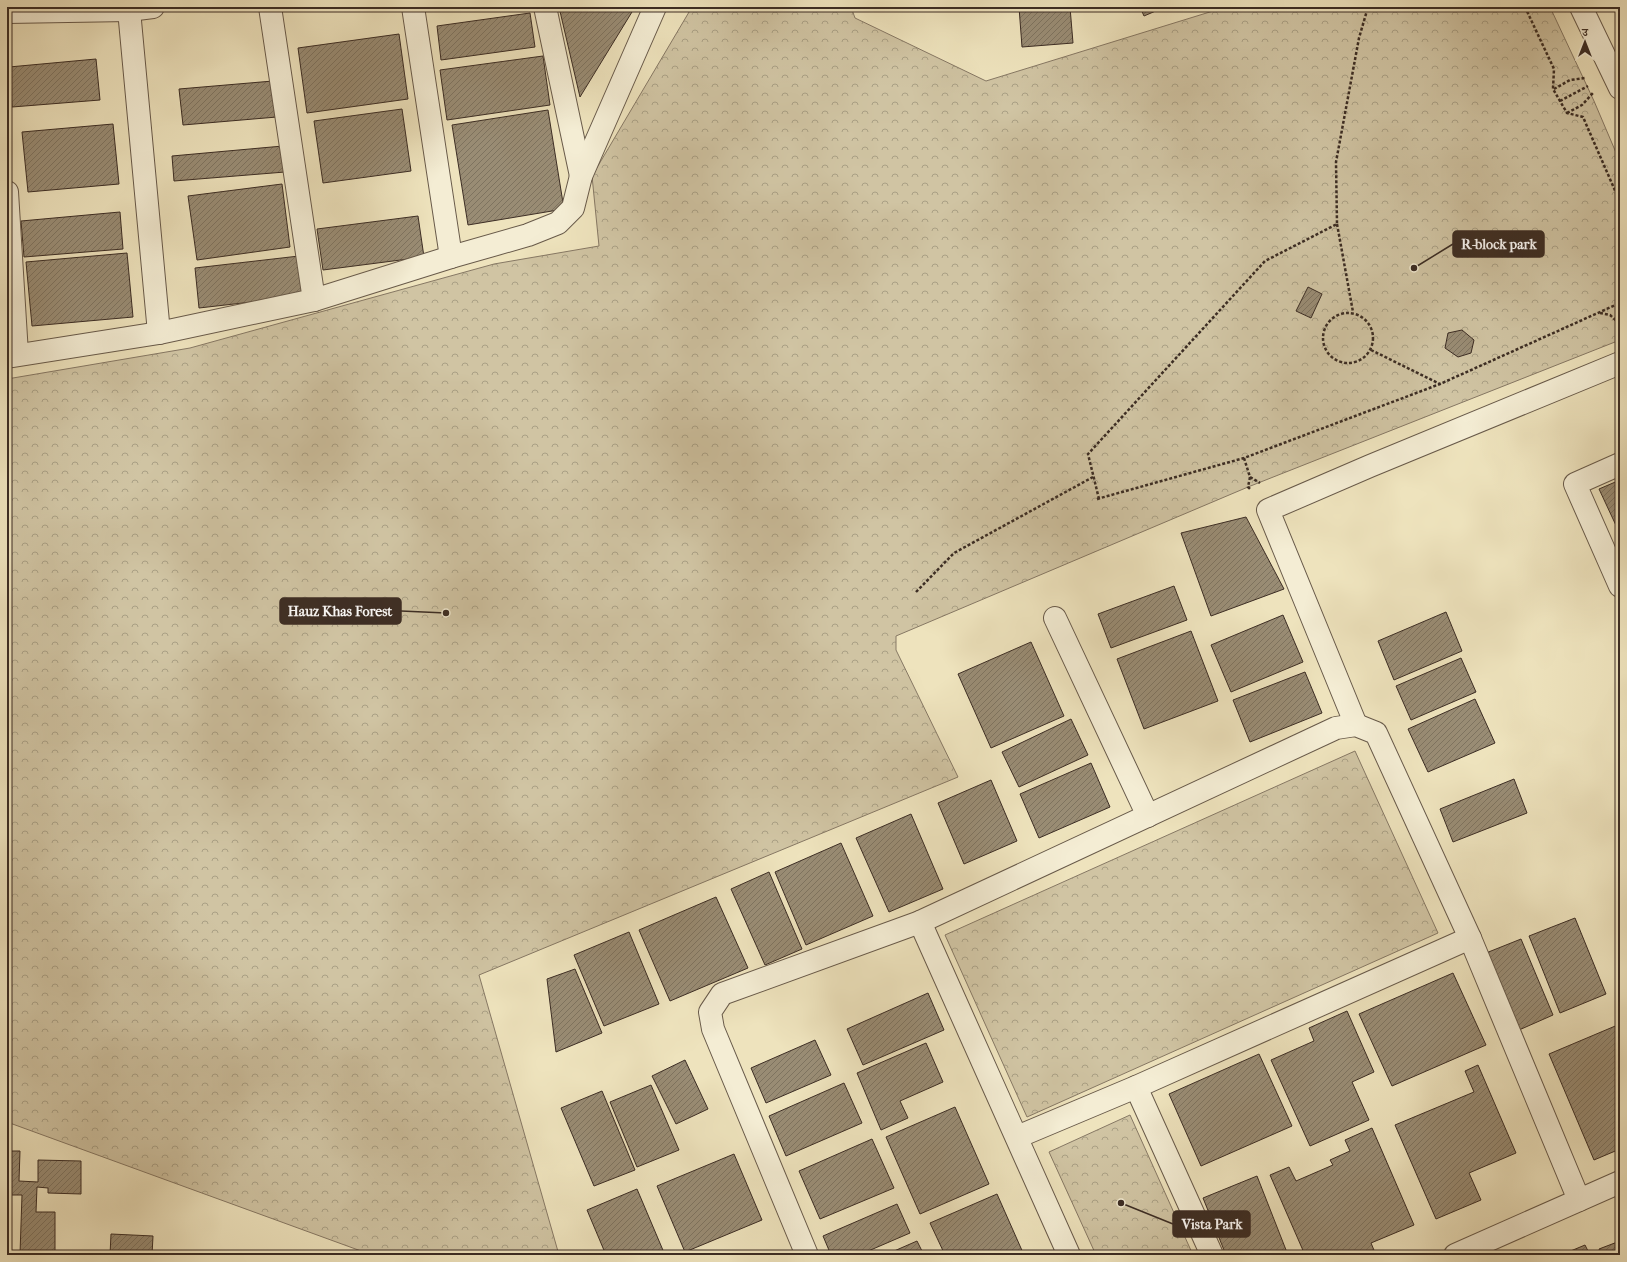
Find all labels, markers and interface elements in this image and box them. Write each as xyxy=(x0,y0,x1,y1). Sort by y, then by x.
north arrow xyxy=(1565,22,1605,62)
text: उ xyxy=(1581,26,1589,39)
callout: R-block park xyxy=(1453,231,1544,257)
text: R-block park xyxy=(1461,236,1537,253)
callout: Hauz Khas Forest xyxy=(280,598,401,624)
text: Hauz Khas Forest xyxy=(288,603,393,620)
callout: Vista Park xyxy=(1173,1211,1250,1237)
text: Vista Park xyxy=(1181,1216,1243,1233)

